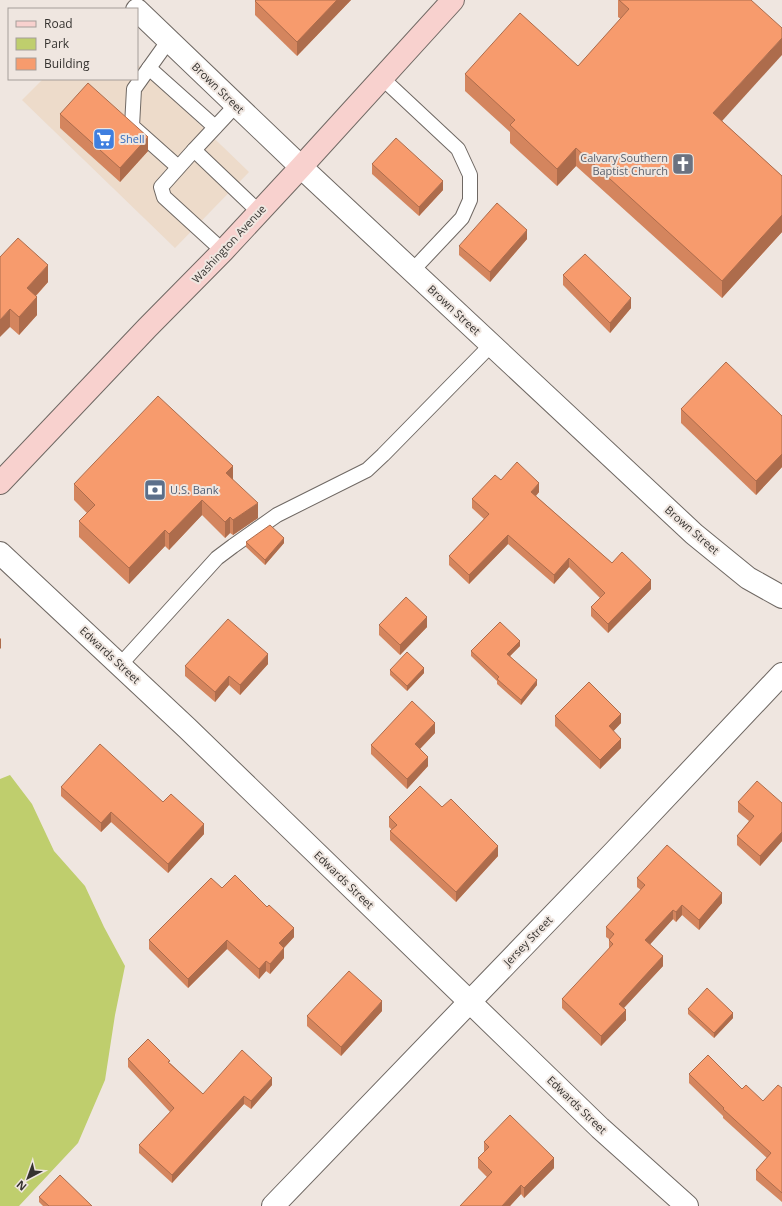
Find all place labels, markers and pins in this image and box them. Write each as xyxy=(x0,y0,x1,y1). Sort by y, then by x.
supermarket icon: Shell xyxy=(91,126,117,152)
place label: Shell xyxy=(120,131,145,146)
place label: Calvary Southern Baptist Church xyxy=(580,150,668,178)
church icon: Calvary Southern Baptist Church xyxy=(670,151,696,177)
bank icon: U.S. Bank xyxy=(142,477,168,503)
place label: U.S. Bank xyxy=(170,482,219,497)

